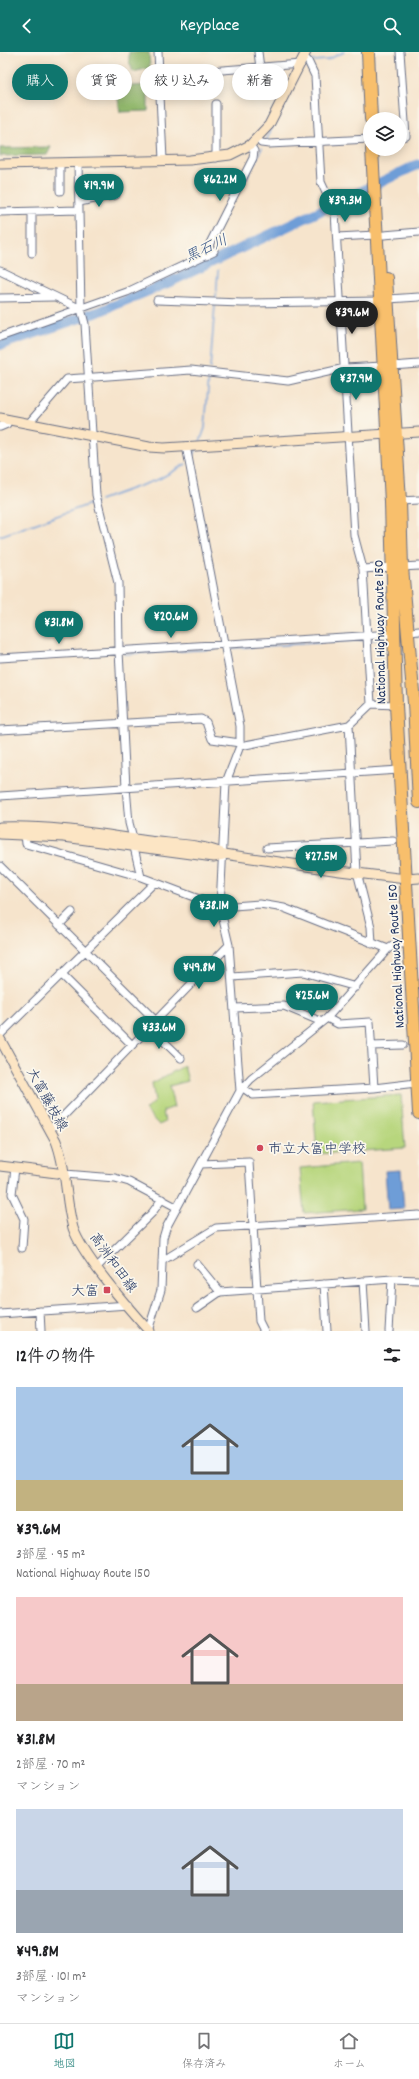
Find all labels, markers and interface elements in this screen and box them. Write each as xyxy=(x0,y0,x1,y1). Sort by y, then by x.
text: Keyplace xyxy=(180,14,239,39)
icon: back xyxy=(16,15,38,37)
icon: search xyxy=(381,15,403,37)
chip: 購入 xyxy=(12,64,68,100)
chip: 賃貸 xyxy=(76,64,132,100)
chip: 絞り込み xyxy=(140,64,224,100)
chip: 新着 xyxy=(232,64,288,100)
map controls xyxy=(363,112,407,156)
button: layers xyxy=(363,112,407,156)
pin: ¥62.2M xyxy=(187,168,253,202)
text: ¥62.2M xyxy=(203,171,237,190)
pin: ¥19.9M xyxy=(66,174,132,208)
text: ¥19.9M xyxy=(84,177,114,196)
pin: ¥39.3M xyxy=(312,189,378,223)
text: ¥39.3M xyxy=(328,192,362,211)
water label: 黒石川 xyxy=(182,230,232,269)
pin: ¥39.6M xyxy=(319,301,385,335)
text: ¥39.6M xyxy=(335,304,369,323)
pin: ¥37.9M xyxy=(323,367,389,401)
text: ¥37.9M xyxy=(340,370,372,389)
street label: National Highway Route 150 xyxy=(370,560,392,704)
pin: ¥20.6M xyxy=(138,605,204,639)
text: ¥20.6M xyxy=(153,608,189,627)
pin: ¥31.8M xyxy=(26,611,92,645)
text: ¥31.8M xyxy=(44,614,74,633)
pin: ¥27.5M xyxy=(288,845,354,879)
text: ¥27.5M xyxy=(305,848,337,867)
street label: National Highway Route 150 xyxy=(383,883,411,1029)
pin: ¥38.1M xyxy=(181,894,247,928)
text: ¥38.1M xyxy=(199,897,229,916)
pin: ¥49.8M xyxy=(166,956,232,990)
text: ¥49.8M xyxy=(183,959,215,978)
pin: ¥25.6M xyxy=(279,984,345,1018)
text: ¥25.6M xyxy=(295,987,329,1006)
pin: ¥33.6M xyxy=(126,1016,192,1050)
text: ¥33.6M xyxy=(142,1019,176,1038)
street label: 大富藤枝線 xyxy=(21,1065,72,1135)
place label: 市立大富中学校 xyxy=(268,1140,366,1160)
marker: 市立大富中学校 xyxy=(255,1143,265,1153)
street label: 高洲和田線 xyxy=(84,1229,141,1297)
place label: 大富 xyxy=(71,1282,99,1302)
marker: 大富 xyxy=(102,1285,112,1295)
icon: filters xyxy=(381,1344,403,1366)
text: 12件の物件 xyxy=(16,1346,95,1370)
icon: home xyxy=(174,1413,246,1485)
text: ¥39.6M xyxy=(16,1519,61,1543)
text: 3部屋 · 95 m² xyxy=(16,1546,85,1565)
text: National Highway Route 150 xyxy=(16,1565,150,1584)
icon: home xyxy=(174,1623,246,1695)
text: ¥31.8M xyxy=(16,1729,55,1753)
text: 2部屋 · 70 m² xyxy=(16,1756,85,1775)
text: マンション xyxy=(16,1778,80,1797)
icon: home xyxy=(174,1835,246,1907)
text: ¥49.8M xyxy=(16,1941,59,1965)
text: 3部屋 · 101 m² xyxy=(16,1968,86,1987)
text: マンション xyxy=(16,1990,80,2009)
tab: 地図 xyxy=(53,2030,75,2073)
tab: 保存済み xyxy=(182,2030,226,2073)
tab: ホーム xyxy=(333,2030,366,2073)

